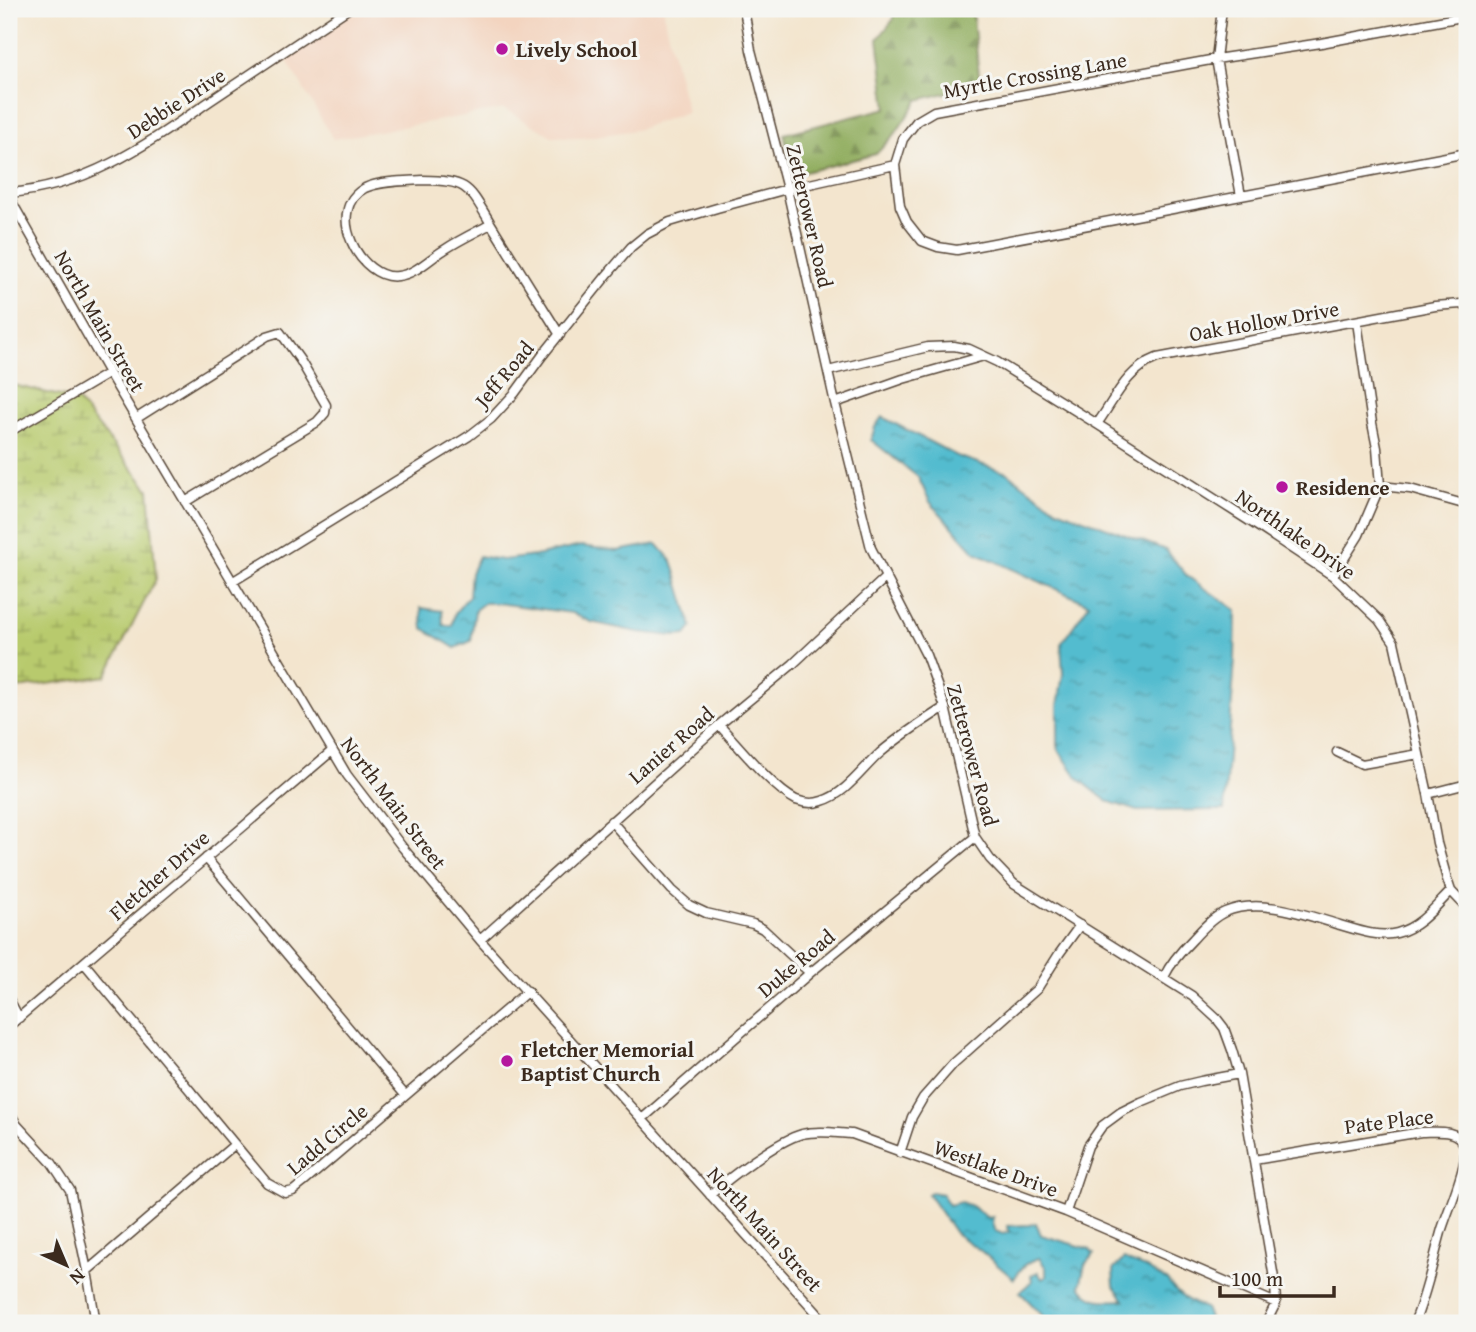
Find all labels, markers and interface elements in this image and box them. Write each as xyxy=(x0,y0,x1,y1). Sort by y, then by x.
place label: Lively School xyxy=(516,34,638,65)
marker: Lively School xyxy=(494,41,510,57)
street label: Myrtle Crossing Lane xyxy=(941,44,1129,106)
street label: Debbie Drive xyxy=(121,59,231,146)
street label: Zetterower Road xyxy=(778,141,842,291)
street label: North Main Street xyxy=(47,244,154,398)
street label: Oak Hollow Drive xyxy=(1187,293,1341,349)
street label: Jeff Road xyxy=(465,333,542,416)
place label: Residence xyxy=(1296,472,1390,503)
marker: Residence xyxy=(1274,479,1290,495)
street label: Northlake Drive xyxy=(1230,481,1362,587)
street label: Zetterower Road xyxy=(939,680,1007,830)
street label: Lanier Road xyxy=(621,698,721,791)
street label: North Main Street xyxy=(334,730,455,876)
street label: Fletcher Drive xyxy=(102,822,216,928)
street label: Duke Road xyxy=(750,921,842,1005)
place label: Fletcher Memorial Baptist Church xyxy=(521,1034,694,1089)
marker: Fletcher Memorial Baptist Church xyxy=(499,1053,515,1069)
street label: Ladd Circle xyxy=(280,1096,374,1182)
street label: Pate Place xyxy=(1343,1100,1435,1142)
street label: Westlake Drive xyxy=(929,1131,1063,1205)
street label: North Main Street xyxy=(700,1159,830,1299)
north arrow xyxy=(32,1230,102,1300)
scale bar xyxy=(1220,1255,1334,1299)
text: N xyxy=(63,1263,92,1292)
text: 100 m xyxy=(1231,1263,1283,1294)

